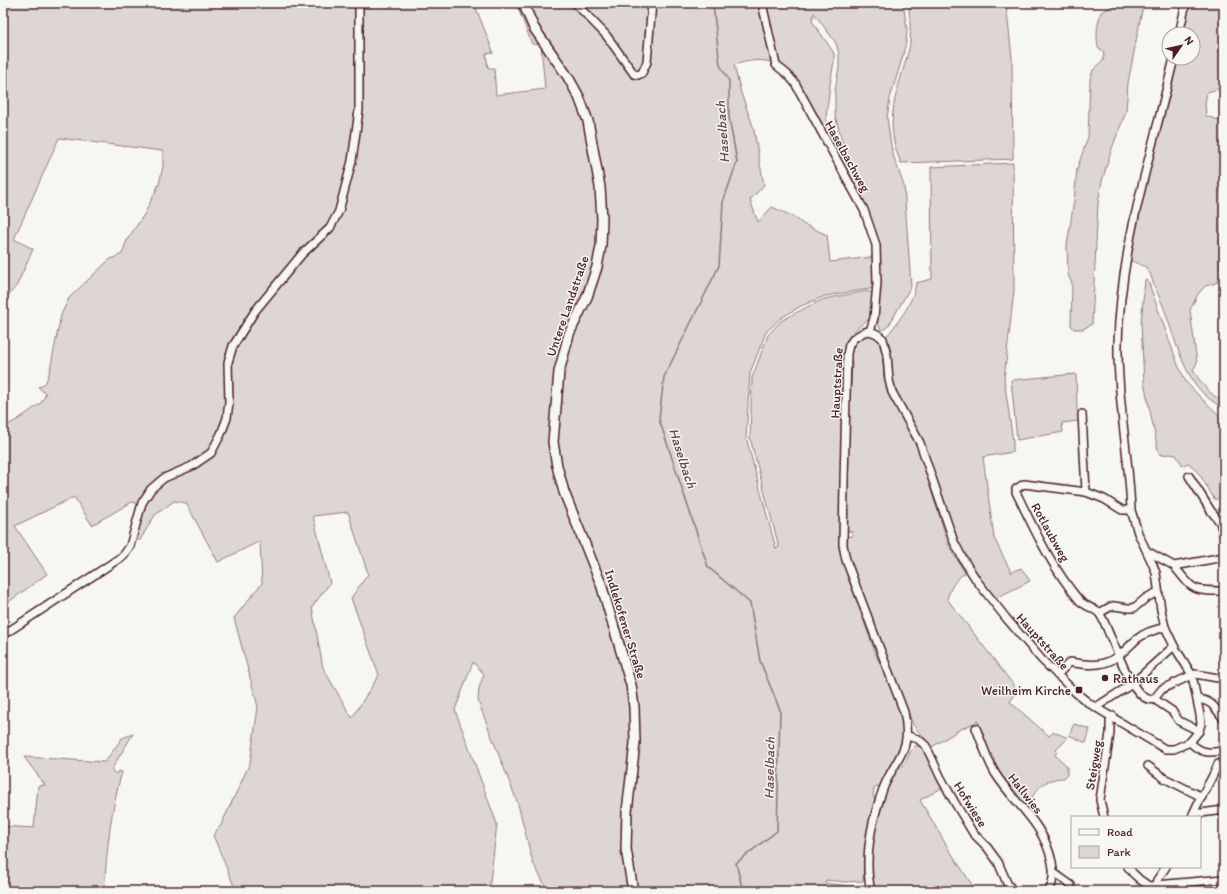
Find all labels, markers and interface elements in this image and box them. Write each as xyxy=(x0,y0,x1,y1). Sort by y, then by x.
north arrow xyxy=(1161,26,1201,66)
text: N xyxy=(1181,34,1196,47)
water label: Haselbach xyxy=(712,100,733,164)
street label: Haselbachweg xyxy=(822,118,874,195)
street label: Untere Landstraße xyxy=(543,254,592,358)
street label: Hauptstraße xyxy=(827,347,846,419)
water label: Haselbach xyxy=(665,426,700,491)
street label: Rotlaubweg xyxy=(1028,500,1073,565)
street label: Indlekofener Straße xyxy=(602,568,649,680)
street label: Hauptstraße xyxy=(1013,610,1072,673)
place label: Rathaus xyxy=(1113,671,1159,686)
marker: Rathaus xyxy=(1100,673,1110,683)
place label: Weilheim Kirche xyxy=(981,683,1071,698)
marker: Weilheim Kirche xyxy=(1074,685,1084,695)
water label: Haselbach xyxy=(760,736,779,799)
street label: Steigweg xyxy=(1082,739,1105,791)
street label: Hallwies xyxy=(1005,770,1046,817)
street label: Hofwiese xyxy=(951,779,990,830)
legend xyxy=(1071,816,1201,868)
text: Road xyxy=(1107,825,1133,839)
text: Park xyxy=(1107,845,1131,859)

